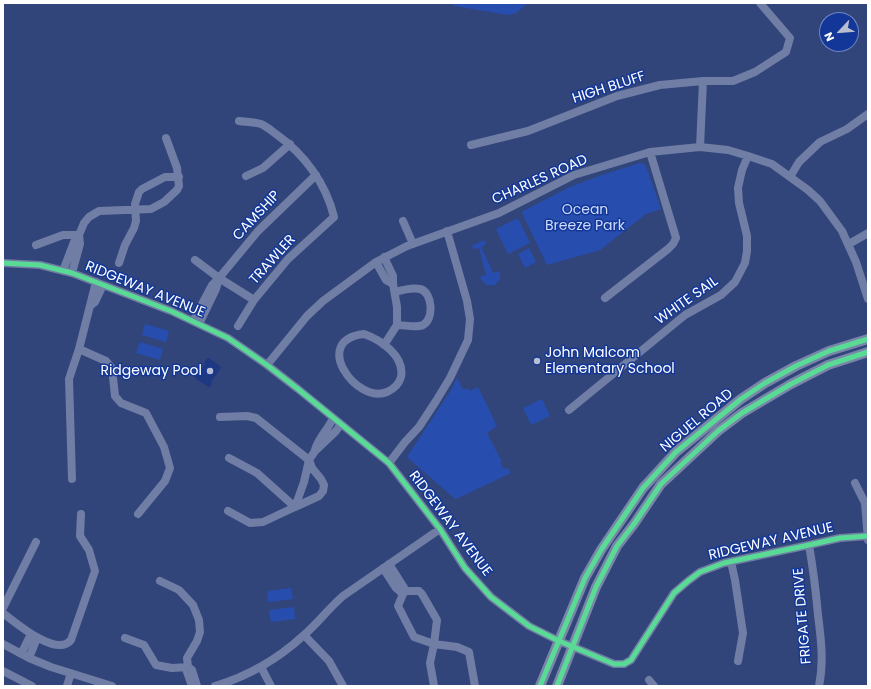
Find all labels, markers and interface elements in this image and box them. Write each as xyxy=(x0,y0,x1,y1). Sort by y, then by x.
north arrow xyxy=(819,12,859,52)
text: N xyxy=(820,30,838,44)
street label: HIGH BLUFF xyxy=(570,68,648,108)
street label: CHARLES ROAD xyxy=(490,151,590,209)
street label: CAMSHIP xyxy=(230,188,284,244)
park label: Ocean Breeze Park xyxy=(545,202,625,234)
street label: TRAWLER xyxy=(246,232,300,288)
street label: RIDGEWAY AVENUE xyxy=(83,258,207,322)
street label: WHITE SAIL xyxy=(653,273,721,329)
place label: John Malcom Elementary School xyxy=(545,345,675,378)
marker: John Malcom Elementary School xyxy=(532,356,542,366)
place label: Ridgeway Pool xyxy=(100,363,202,379)
marker: Ridgeway Pool xyxy=(205,366,215,376)
street label: NIGUEL ROAD xyxy=(657,386,737,456)
street label: RIDGEWAY AVENUE xyxy=(405,468,495,580)
street label: RIDGEWAY AVENUE xyxy=(707,519,835,565)
street label: FRIGATE DRIVE xyxy=(790,567,816,665)

